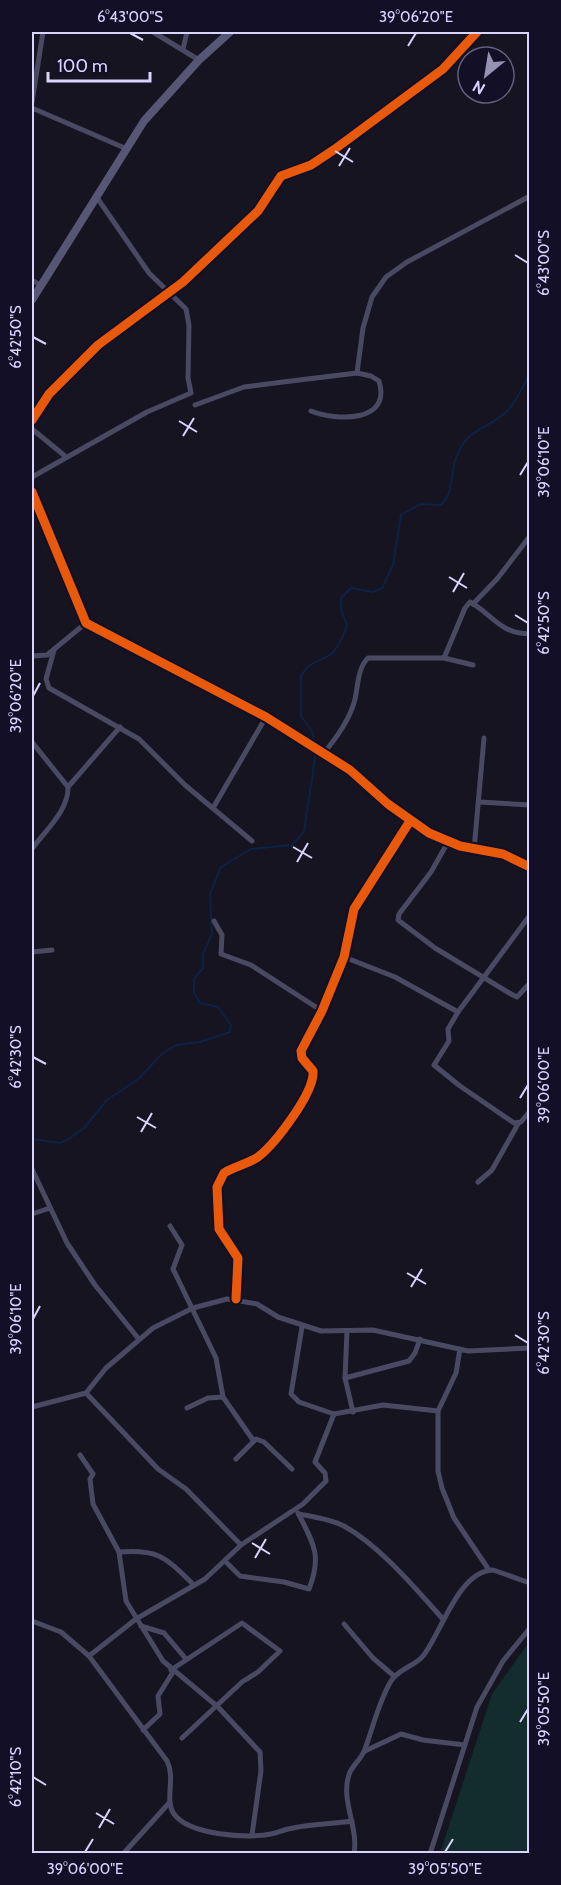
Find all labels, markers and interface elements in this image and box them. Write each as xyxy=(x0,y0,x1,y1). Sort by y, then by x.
text: 6°43'00"S xyxy=(97,8,163,26)
text: 39°06'20"E xyxy=(379,8,453,26)
scale bar xyxy=(48,45,150,83)
north arrow xyxy=(456,45,516,105)
text: 100 m xyxy=(57,55,108,77)
text: N xyxy=(469,77,488,99)
text: 6°43'00"S xyxy=(535,230,553,296)
text: 6°42'50"S xyxy=(7,305,25,369)
text: 39°06'10"E xyxy=(535,426,553,498)
text: 6°42'50"S xyxy=(535,591,553,655)
text: 39°06'20"E xyxy=(7,659,25,733)
text: 6°42'30"S xyxy=(7,1025,25,1089)
text: 39°06'00"E xyxy=(535,1047,553,1123)
text: 39°06'10"E xyxy=(7,1283,25,1355)
text: 6°42'30"S xyxy=(535,1311,553,1375)
text: 39°05'50"E xyxy=(535,1672,553,1746)
text: 6°42'10"S xyxy=(7,1747,25,1807)
text: 39°06'00"E xyxy=(47,1860,123,1878)
text: 39°05'50"E xyxy=(408,1860,482,1878)

